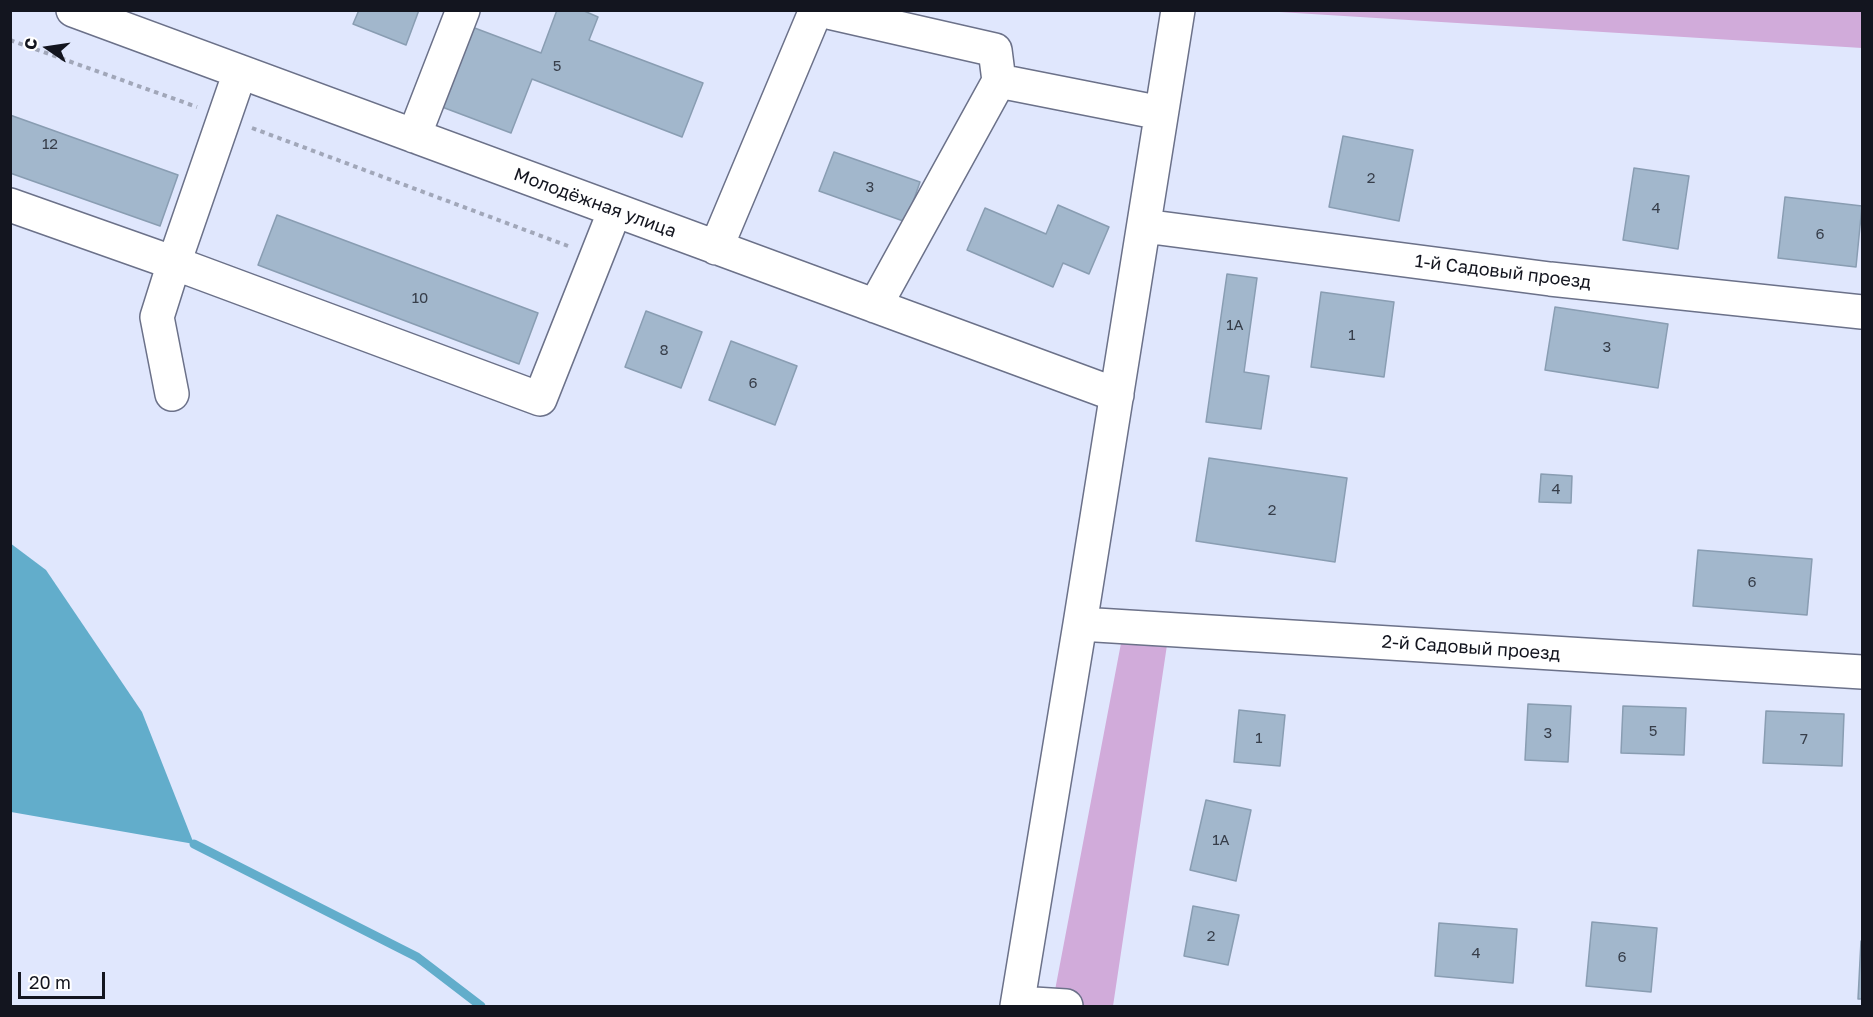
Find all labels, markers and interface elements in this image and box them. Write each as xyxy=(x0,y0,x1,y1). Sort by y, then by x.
north arrow xyxy=(18,18,78,78)
text: С xyxy=(19,36,41,52)
house number: 5 xyxy=(553,57,561,75)
house number: 12 xyxy=(42,135,58,153)
street label: Молодёжная улица xyxy=(511,164,679,242)
house number: 2 xyxy=(1367,169,1375,187)
house number: 3 xyxy=(866,178,874,196)
house number: 4 xyxy=(1651,199,1661,217)
house number: 6 xyxy=(1815,225,1825,243)
street label: 1-й Садовый проезд xyxy=(1414,250,1592,294)
house number: 10 xyxy=(412,289,428,307)
house number: 1А xyxy=(1226,316,1244,334)
house number: 1 xyxy=(1348,326,1356,344)
house number: 3 xyxy=(1603,338,1611,356)
house number: 8 xyxy=(659,341,669,359)
house number: 6 xyxy=(748,374,758,392)
house number: 4 xyxy=(1551,480,1561,498)
house number: 2 xyxy=(1268,501,1276,519)
house number: 6 xyxy=(1747,573,1757,591)
street label: 2-й Садовый проезд xyxy=(1381,631,1561,665)
house number: 5 xyxy=(1649,722,1657,740)
house number: 3 xyxy=(1544,724,1552,742)
house number: 1 xyxy=(1255,729,1263,747)
house number: 7 xyxy=(1800,730,1808,748)
house number: 1А xyxy=(1212,831,1230,849)
house number: 2 xyxy=(1207,927,1215,945)
house number: 4 xyxy=(1471,944,1481,962)
house number: 6 xyxy=(1617,948,1627,966)
scale bar xyxy=(21,960,108,998)
text: 20 m xyxy=(29,971,71,993)

